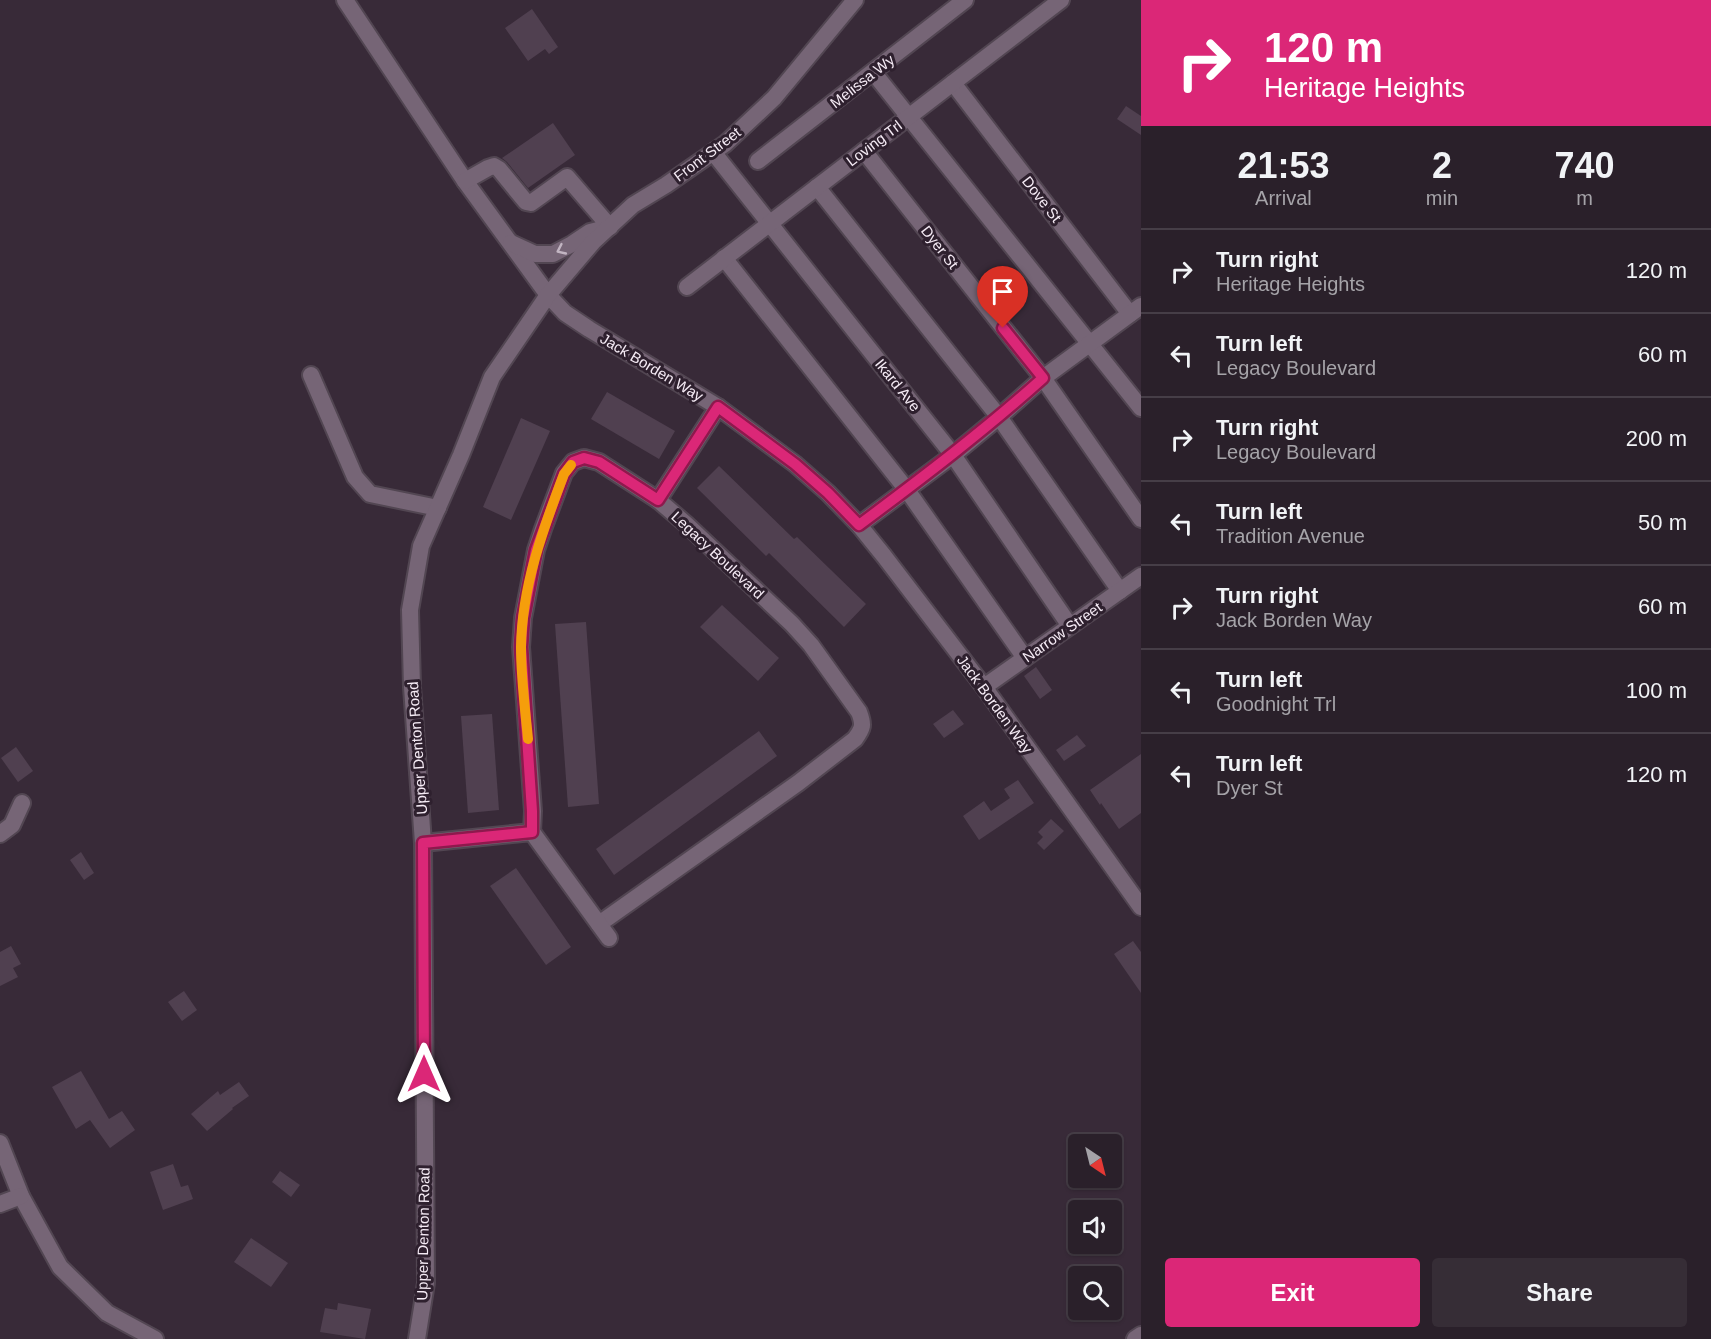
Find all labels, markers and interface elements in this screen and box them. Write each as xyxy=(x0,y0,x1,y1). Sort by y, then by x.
icon: right xyxy=(1165,24,1243,102)
text: 120 m xyxy=(1264,24,1383,71)
street label: Melissa Wy xyxy=(827,50,898,111)
text: Heritage Heights xyxy=(1264,73,1465,103)
street label: Loving Trl xyxy=(843,117,905,169)
street label: Front Street xyxy=(670,123,744,185)
text: 21:53 xyxy=(1237,145,1329,186)
text: 2 xyxy=(1432,145,1452,186)
text: 740 xyxy=(1554,145,1615,186)
street label: Dove St xyxy=(1019,173,1066,226)
text: Arrival xyxy=(1255,187,1312,209)
text: min xyxy=(1426,187,1458,209)
text: m xyxy=(1576,187,1593,209)
street label: Dyer St xyxy=(918,222,963,273)
one-way arrow xyxy=(556,242,567,254)
text: Turn right xyxy=(1216,247,1318,272)
icon: right xyxy=(1165,255,1198,288)
text: 120 m xyxy=(1626,258,1687,283)
pin xyxy=(977,266,1028,328)
text: Heritage Heights xyxy=(1216,273,1365,295)
icon: arrive xyxy=(986,275,1019,308)
street label: Jack Borden Way xyxy=(597,330,707,405)
text: Turn left xyxy=(1216,331,1302,356)
icon: left xyxy=(1165,339,1198,372)
text: 60 m xyxy=(1638,342,1687,367)
street label: Ikard Ave xyxy=(872,355,924,415)
text: Legacy Boulevard xyxy=(1216,357,1376,379)
text: Turn right xyxy=(1216,415,1318,440)
icon: right xyxy=(1165,423,1198,456)
text: 200 m xyxy=(1626,426,1687,451)
text: Legacy Boulevard xyxy=(1216,441,1376,463)
text: Turn left xyxy=(1216,499,1302,524)
icon: left xyxy=(1165,507,1198,540)
street label: Legacy Boulevard xyxy=(668,508,768,602)
text: 50 m xyxy=(1638,510,1687,535)
text: Tradition Avenue xyxy=(1216,525,1365,547)
text: Turn right xyxy=(1216,583,1318,608)
icon: right xyxy=(1165,591,1198,624)
text: 60 m xyxy=(1638,594,1687,619)
street label: Narrow Street xyxy=(1019,598,1105,665)
text: Jack Borden Way xyxy=(1216,609,1372,631)
street label: Jack Borden Way xyxy=(954,652,1037,757)
text: Turn left xyxy=(1216,667,1302,692)
icon: left xyxy=(1165,675,1198,708)
text: 100 m xyxy=(1626,678,1687,703)
street label: Upper Denton Road xyxy=(404,681,430,815)
text: Goodnight Trl xyxy=(1216,693,1336,715)
text: Turn left xyxy=(1216,751,1302,776)
icon: left xyxy=(1165,759,1198,792)
text: 120 m xyxy=(1626,762,1687,787)
text: Dyer St xyxy=(1216,777,1283,799)
position arrow xyxy=(392,1042,456,1106)
north arrow xyxy=(1068,1134,1122,1188)
map controls xyxy=(1068,1134,1122,1320)
street label: Upper Denton Road xyxy=(413,1167,433,1301)
button: sound xyxy=(1068,1200,1122,1254)
button: Exit xyxy=(1165,1258,1420,1327)
button: Share xyxy=(1432,1258,1687,1327)
button: search xyxy=(1068,1266,1122,1320)

